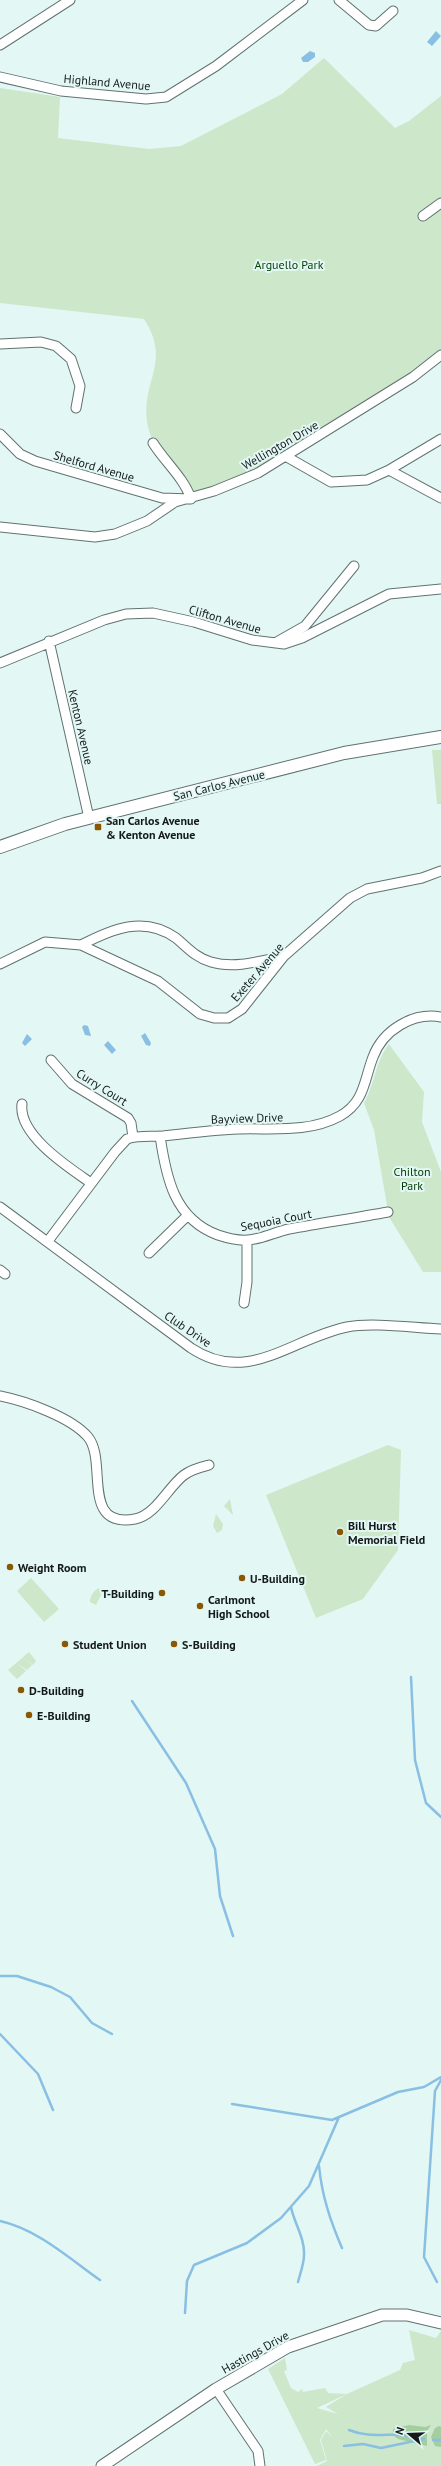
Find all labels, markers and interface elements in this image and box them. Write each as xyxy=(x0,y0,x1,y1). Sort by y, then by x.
street label: Highland Avenue xyxy=(63,71,151,93)
park label: Arguello Park xyxy=(255,257,324,272)
street label: Wellington Drive xyxy=(239,417,321,473)
street label: Shelford Avenue xyxy=(52,447,136,485)
street label: Clifton Avenue xyxy=(187,602,263,636)
street label: Kenton Avenue xyxy=(65,688,97,766)
street label: San Carlos Avenue xyxy=(172,766,266,804)
place label: San Carlos Avenue & Kenton Avenue xyxy=(106,813,200,842)
marker: San Carlos Avenue & Kenton Avenue xyxy=(93,822,103,832)
street label: Exeter Avenue xyxy=(227,940,287,1004)
street label: Curry Court xyxy=(74,1065,130,1109)
street label: Bayview Drive xyxy=(211,1109,283,1127)
park label: Chilton Park xyxy=(393,1164,431,1193)
street label: Sequoia Court xyxy=(239,1206,313,1234)
street label: Club Drive xyxy=(162,1308,214,1350)
place label: Bill Hurst Memorial Field xyxy=(348,1518,425,1547)
marker: Bill Hurst Memorial Field xyxy=(335,1527,345,1537)
place label: Weight Room xyxy=(18,1560,87,1575)
marker: Weight Room xyxy=(5,1562,15,1572)
place label: U-Building xyxy=(250,1571,305,1586)
marker: U-Building xyxy=(237,1573,247,1583)
place label: T-Building xyxy=(101,1586,154,1601)
marker: T-Building xyxy=(157,1588,167,1598)
place label: Carlmont High School xyxy=(208,1592,270,1621)
marker: Carlmont High School xyxy=(195,1601,205,1611)
place label: Student Union xyxy=(73,1637,147,1652)
place label: S-Building xyxy=(182,1637,236,1652)
marker: Student Union xyxy=(60,1639,70,1649)
marker: S-Building xyxy=(169,1639,179,1649)
place label: D-Building xyxy=(29,1683,84,1698)
marker: D-Building xyxy=(16,1685,26,1695)
place label: E-Building xyxy=(37,1708,91,1723)
marker: E-Building xyxy=(24,1710,34,1720)
street label: Hastings Drive xyxy=(219,2327,291,2377)
north arrow xyxy=(389,2414,429,2454)
text: N xyxy=(392,2425,407,2436)

